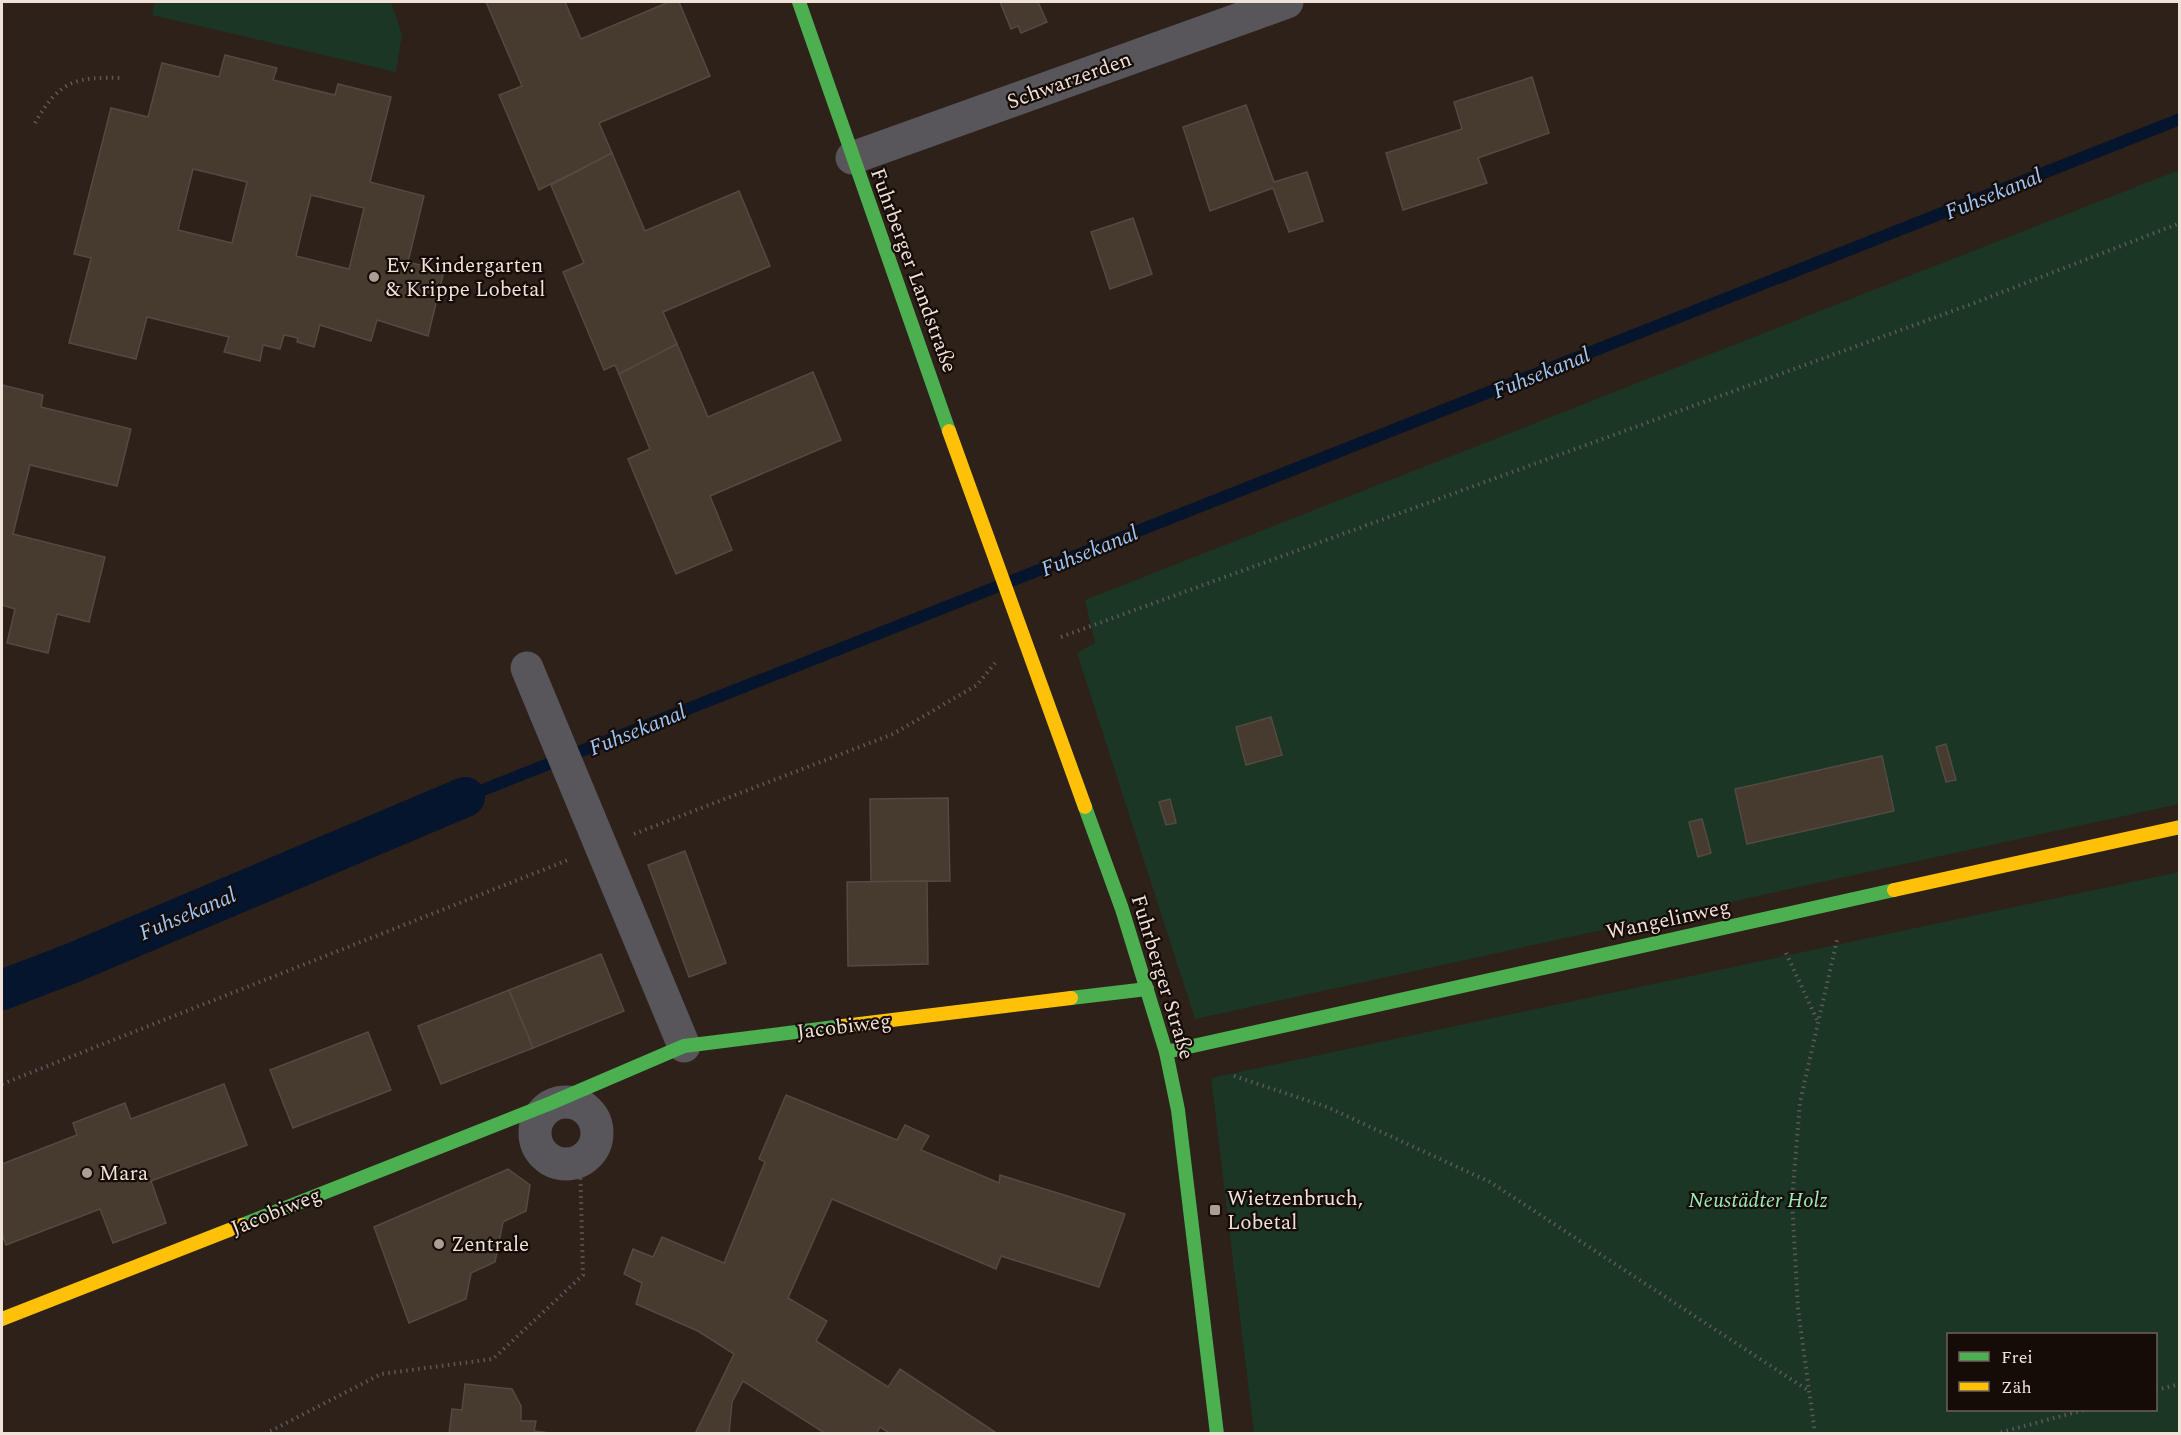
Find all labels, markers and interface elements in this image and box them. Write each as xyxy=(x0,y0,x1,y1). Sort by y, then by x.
street label: Schwarzerden xyxy=(1003,44,1136,118)
water label: Fuhsekanal xyxy=(1940,160,2048,229)
street label: Fuhrberger Landstraße xyxy=(861,163,965,377)
place label: Ev. Kindergarten & Krippe Lobetal xyxy=(386,250,546,306)
marker: Ev. Kindergarten & Krippe Lobetal xyxy=(367,270,381,284)
water label: Fuhsekanal xyxy=(1488,339,1596,408)
water label: Fuhsekanal xyxy=(1036,517,1144,586)
water label: Fuhsekanal xyxy=(584,696,692,765)
water label: Fuhsekanal xyxy=(134,879,242,950)
street label: Fuhrberger Straße xyxy=(1122,891,1202,1064)
street label: Wangelinweg xyxy=(1603,891,1733,949)
street label: Jacobiweg xyxy=(795,1005,893,1049)
place label: Mara xyxy=(99,1158,149,1190)
marker: Mara xyxy=(80,1166,94,1180)
street label: Jacobiweg xyxy=(226,1179,326,1245)
place label: Wietzenbruch, Lobetal xyxy=(1227,1183,1363,1239)
park label: Neustädter Holz xyxy=(1688,1185,1828,1217)
marker: Wietzenbruch, Lobetal xyxy=(1208,1203,1222,1217)
place label: Zentrale xyxy=(451,1229,529,1261)
marker: Zentrale xyxy=(432,1237,446,1251)
legend xyxy=(1947,1333,2157,1411)
text: Frei xyxy=(2001,1344,2033,1371)
text: Zäh xyxy=(2001,1374,2032,1401)

